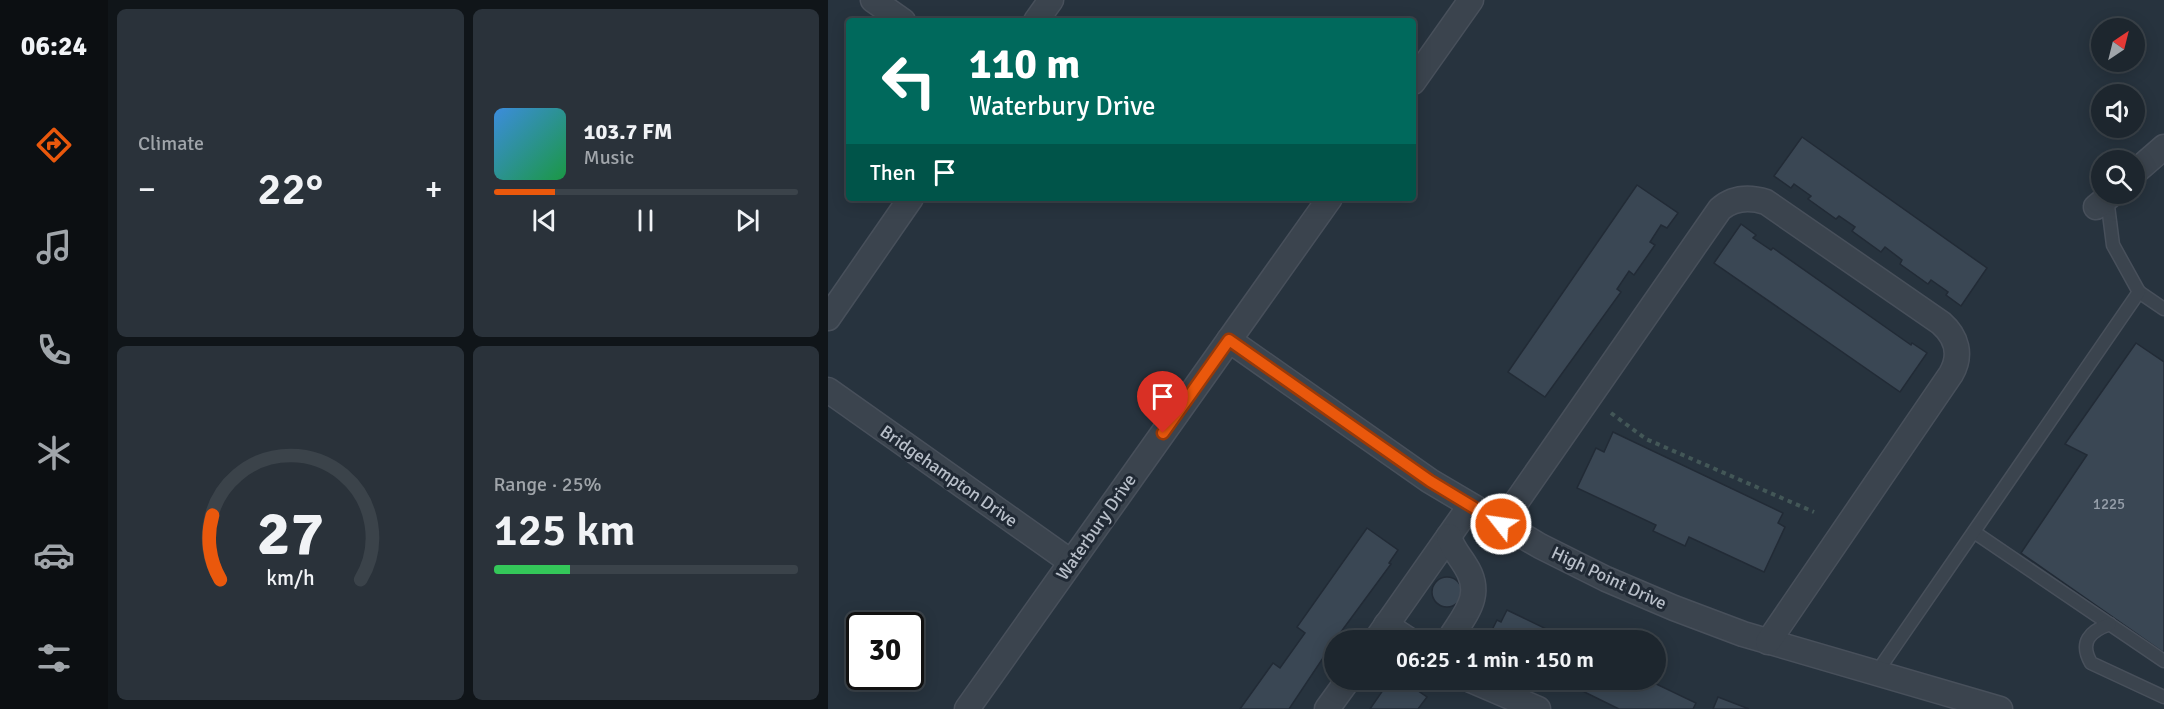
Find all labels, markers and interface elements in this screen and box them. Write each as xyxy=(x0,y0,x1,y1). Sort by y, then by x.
north arrow xyxy=(2091,18,2145,72)
map controls xyxy=(2091,18,2145,204)
text: 06:24 xyxy=(21,30,87,63)
text: 110 m xyxy=(969,39,1080,90)
icon: left xyxy=(870,42,948,120)
button: sound xyxy=(2091,84,2145,138)
text: Waterbury Drive xyxy=(969,90,1156,123)
text: 103.7 FM xyxy=(584,118,672,145)
icon: directions xyxy=(33,124,75,166)
text: Climate xyxy=(138,131,204,156)
text: Music xyxy=(584,145,634,170)
button: search xyxy=(2091,150,2145,204)
icon: arrive xyxy=(928,156,961,189)
text: Then xyxy=(870,159,916,186)
text: 22° xyxy=(257,162,323,217)
text: − xyxy=(138,169,156,210)
text: + xyxy=(425,169,442,210)
icon: previous xyxy=(528,204,561,237)
icon: pause xyxy=(629,204,662,237)
icon: next xyxy=(731,204,764,237)
icon: music xyxy=(33,226,75,268)
icon: phone xyxy=(33,329,75,371)
pin xyxy=(1137,371,1188,433)
icon: arrive xyxy=(1146,380,1179,413)
street label: Bridgehampton Drive xyxy=(876,420,1022,532)
icon: climate xyxy=(33,432,75,474)
street label: Waterbury Drive xyxy=(1051,470,1141,584)
text: Range · 25% xyxy=(494,472,602,497)
position arrow xyxy=(1469,492,1533,556)
text: 27 xyxy=(257,495,324,572)
house number: 1225 xyxy=(2093,495,2125,513)
text: 125 km xyxy=(494,503,636,558)
icon: car xyxy=(33,534,75,576)
street label: High Point Drive xyxy=(1548,542,1670,614)
text: km/h xyxy=(266,565,315,591)
speed limit sign: 30 xyxy=(846,612,924,690)
icon: filters xyxy=(33,637,75,679)
text: 06:25 · 1 min · 150 m xyxy=(1396,646,1594,673)

